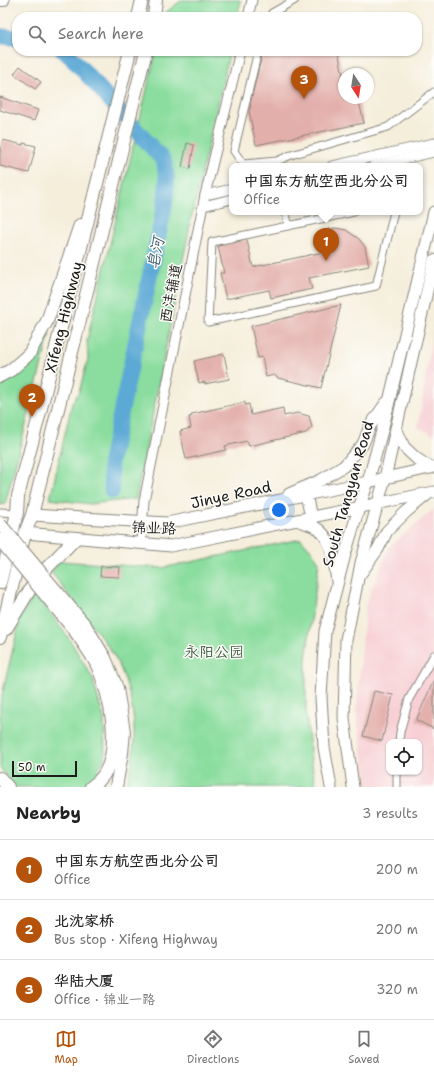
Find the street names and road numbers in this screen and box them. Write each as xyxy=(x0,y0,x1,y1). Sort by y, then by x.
street label: Xifeng Highway xyxy=(41,259,87,375)
street label: 西沣辅道 xyxy=(155,262,187,324)
street label: South Tangyan Road xyxy=(318,418,379,569)
street label: Jinye Road xyxy=(189,477,274,513)
street label: 锦业路 xyxy=(131,517,177,539)

